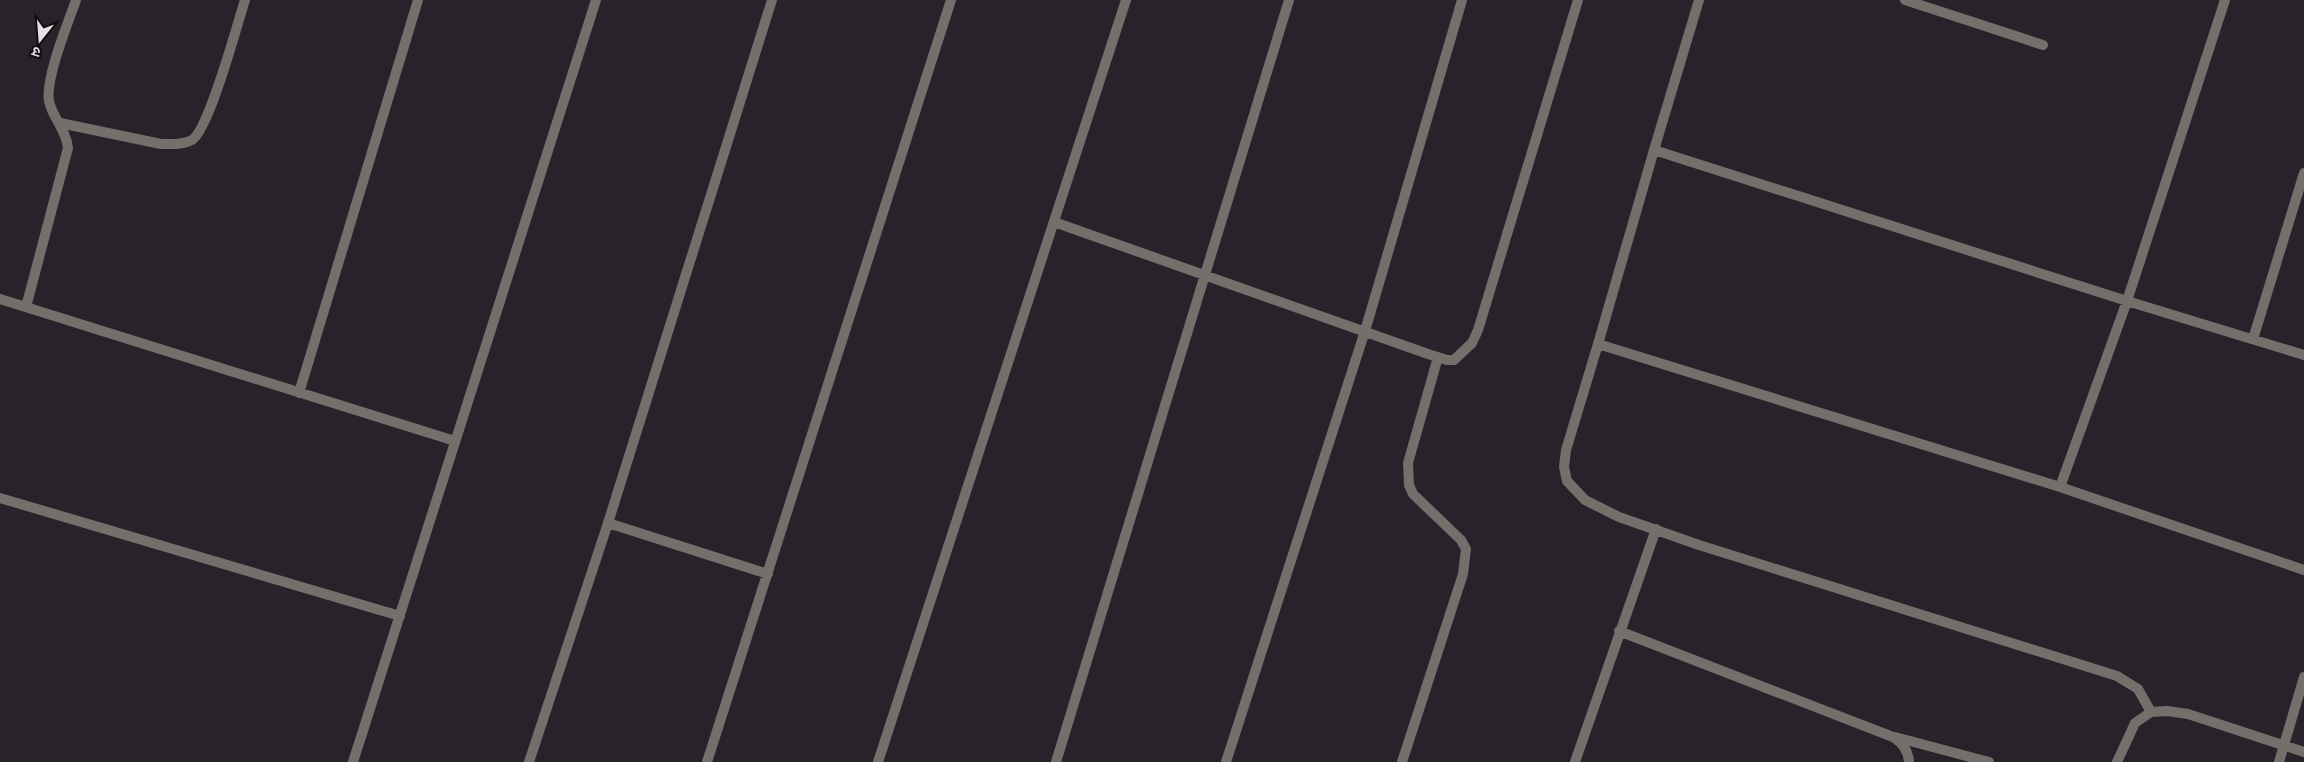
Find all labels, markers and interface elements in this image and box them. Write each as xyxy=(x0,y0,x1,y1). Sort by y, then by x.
north arrow xyxy=(15,15,65,65)
text: उ xyxy=(29,43,42,62)

